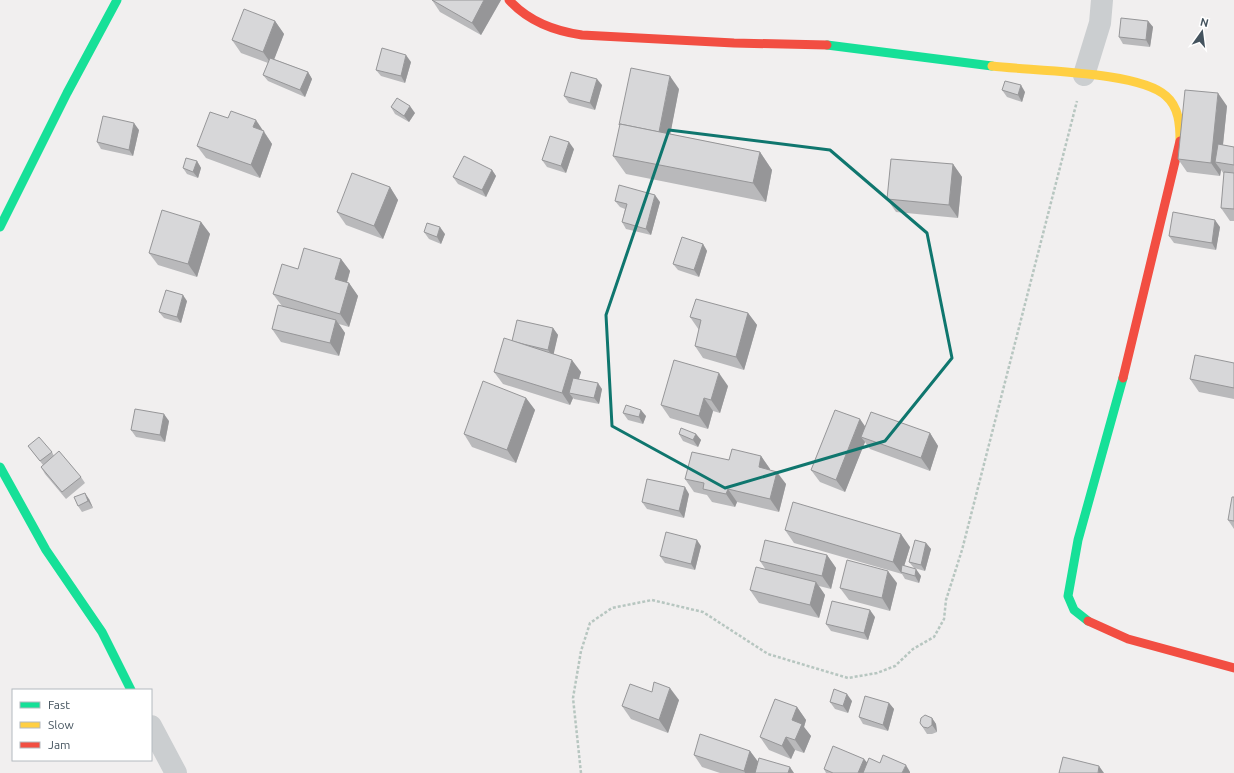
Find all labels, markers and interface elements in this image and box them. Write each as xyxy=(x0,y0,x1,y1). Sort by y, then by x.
north arrow xyxy=(1182,12,1222,52)
text: N xyxy=(1199,15,1210,29)
legend xyxy=(12,689,152,761)
text: Fast xyxy=(48,698,70,711)
text: Slow xyxy=(48,718,74,731)
text: Jam xyxy=(48,738,70,751)

